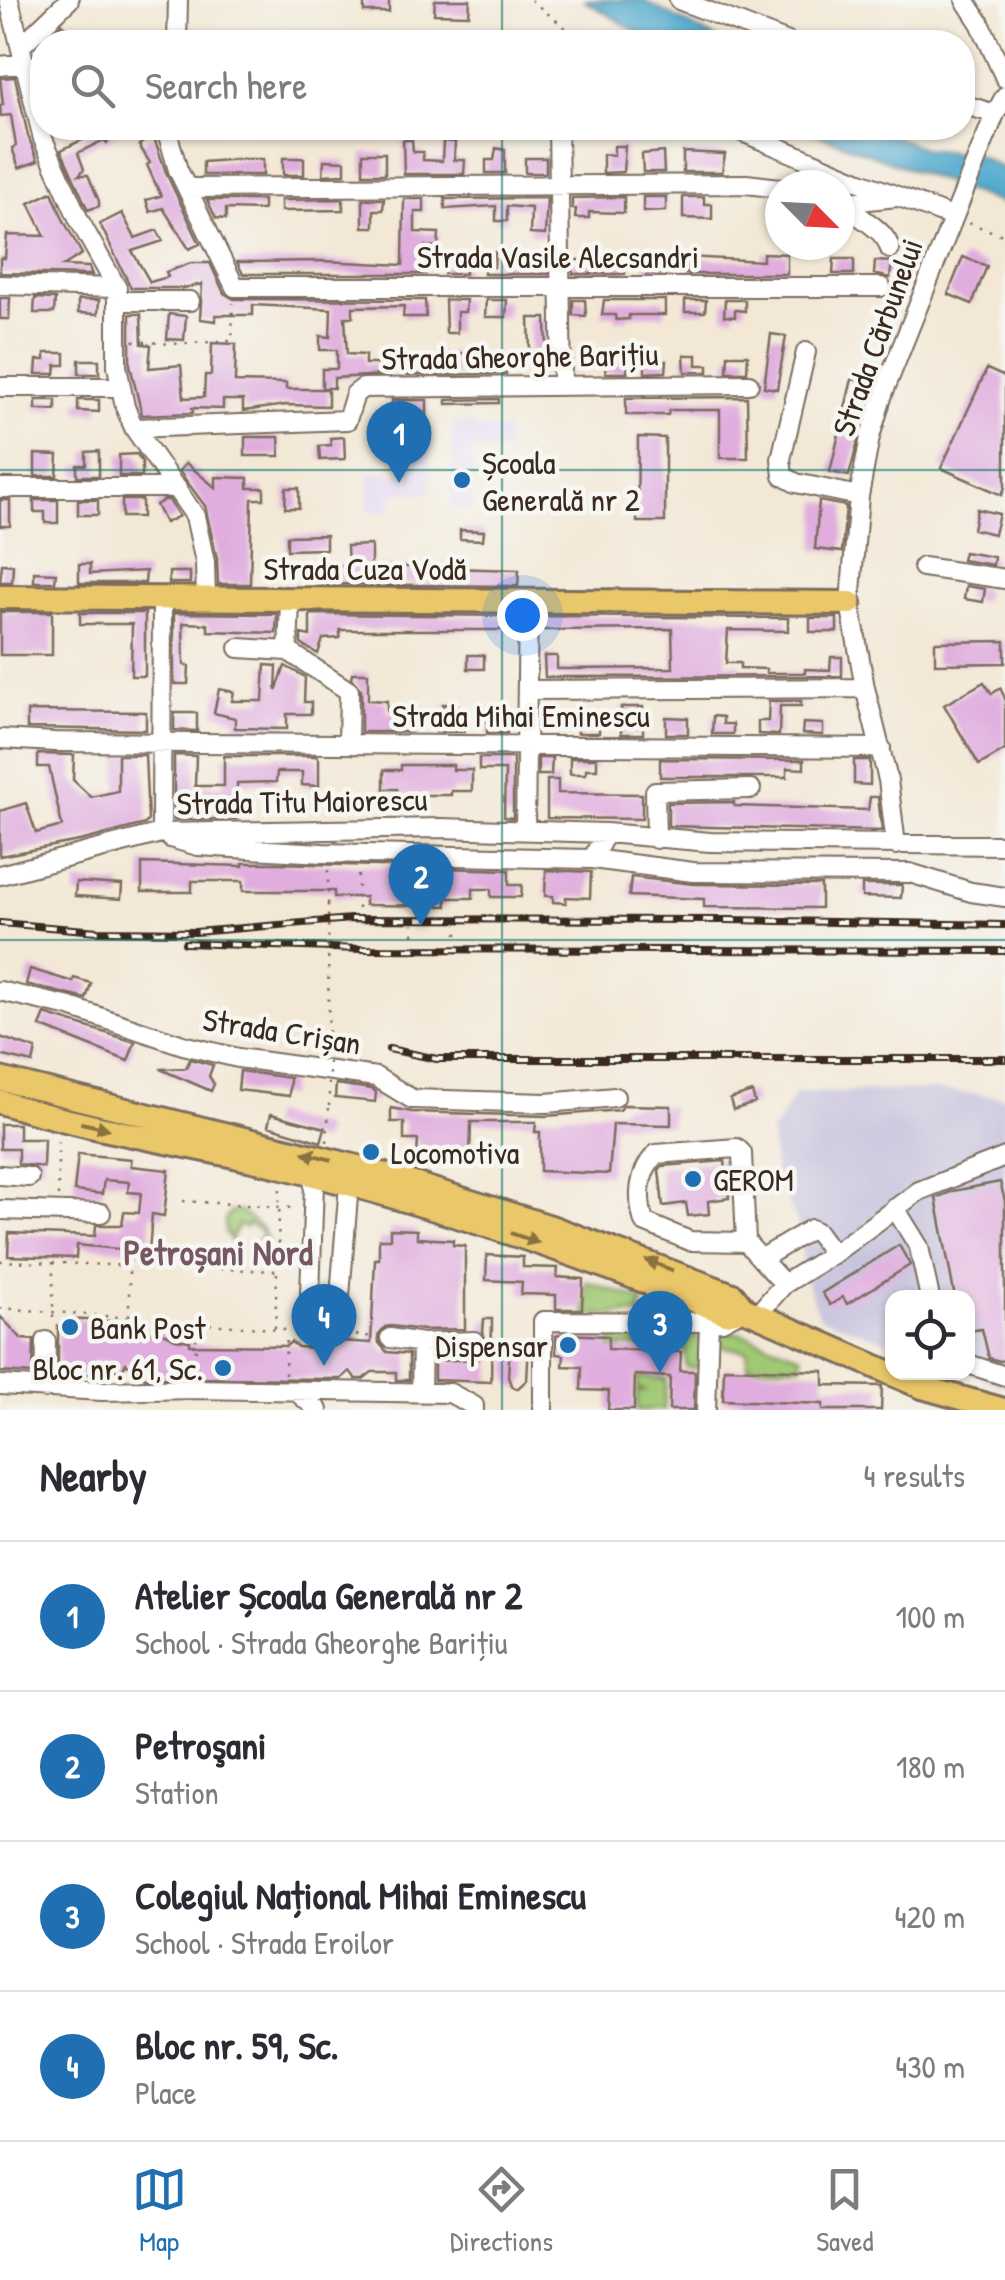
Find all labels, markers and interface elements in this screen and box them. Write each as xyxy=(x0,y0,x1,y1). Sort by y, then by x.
search box xyxy=(30,30,975,140)
icon: search xyxy=(65,58,120,113)
text: Search here xyxy=(145,59,307,111)
north arrow xyxy=(765,170,855,260)
street label: Strada Cărbunelui xyxy=(821,232,933,442)
street label: Strada Vasile Alecsandri xyxy=(417,235,699,278)
street label: Strada Gheorghe Barițiu xyxy=(381,332,659,380)
pin: 1 xyxy=(366,400,432,483)
place label: Școala Generală nr 2 xyxy=(482,441,640,521)
marker: Școala Generală nr 2 xyxy=(451,469,473,491)
street label: Strada Cuza Vodă xyxy=(264,547,466,590)
your location xyxy=(497,590,548,641)
street label: Strada Mihai Eminescu xyxy=(392,694,650,737)
street label: Strada Titu Maiorescu xyxy=(176,777,428,825)
pin: 2 xyxy=(388,844,454,926)
street label: Strada Crișan xyxy=(200,997,364,1065)
one-way arrow xyxy=(79,1119,110,1134)
place label: Locomotiva xyxy=(391,1131,519,1174)
marker: Locomotiva xyxy=(360,1141,382,1163)
one-way arrow xyxy=(301,1147,332,1163)
place label: GEROM xyxy=(713,1158,794,1201)
marker: GEROM xyxy=(682,1168,704,1190)
district label: Petroșani Nord xyxy=(123,1229,313,1276)
one-way arrow xyxy=(511,1232,541,1247)
one-way arrow xyxy=(644,1257,674,1273)
pin: 4 xyxy=(292,1284,356,1366)
pin: 3 xyxy=(628,1290,692,1373)
map controls xyxy=(885,1290,975,1380)
button: locate xyxy=(885,1290,975,1380)
place label: Bank Post xyxy=(90,1306,206,1349)
marker: Bank Post xyxy=(59,1316,81,1338)
place label: Dispensar xyxy=(435,1324,548,1367)
marker: Dispensar xyxy=(557,1334,579,1356)
place label: Bloc nr. 61, Sc. xyxy=(32,1347,203,1390)
marker: Bloc nr. 61, Sc. xyxy=(212,1357,234,1379)
text: Nearby xyxy=(40,1447,147,1504)
text: 4 results xyxy=(864,1454,965,1497)
text: Atelier Școala Generală nr 2 xyxy=(135,1569,522,1621)
text: 1 xyxy=(67,1595,78,1638)
text: 100 m xyxy=(896,1595,965,1638)
text: School · Strada Gheorghe Barițiu xyxy=(135,1621,508,1664)
text: Petroşani xyxy=(135,1719,267,1771)
text: 2 xyxy=(65,1745,80,1788)
text: 180 m xyxy=(896,1745,965,1788)
text: Station xyxy=(135,1771,219,1814)
text: Colegiul Național Mihai Eminescu xyxy=(135,1869,586,1921)
text: 3 xyxy=(65,1895,80,1938)
text: 420 m xyxy=(895,1895,965,1938)
text: School · Strada Eroilor xyxy=(135,1921,394,1964)
text: Bloc nr. 59, Sc. xyxy=(135,2019,339,2071)
text: 4 xyxy=(66,2045,79,2088)
text: 430 m xyxy=(895,2045,965,2088)
text: Place xyxy=(135,2071,197,2114)
tab: Map xyxy=(132,2162,187,2260)
tab: Directions xyxy=(450,2162,553,2260)
tab: Saved xyxy=(816,2162,873,2260)

